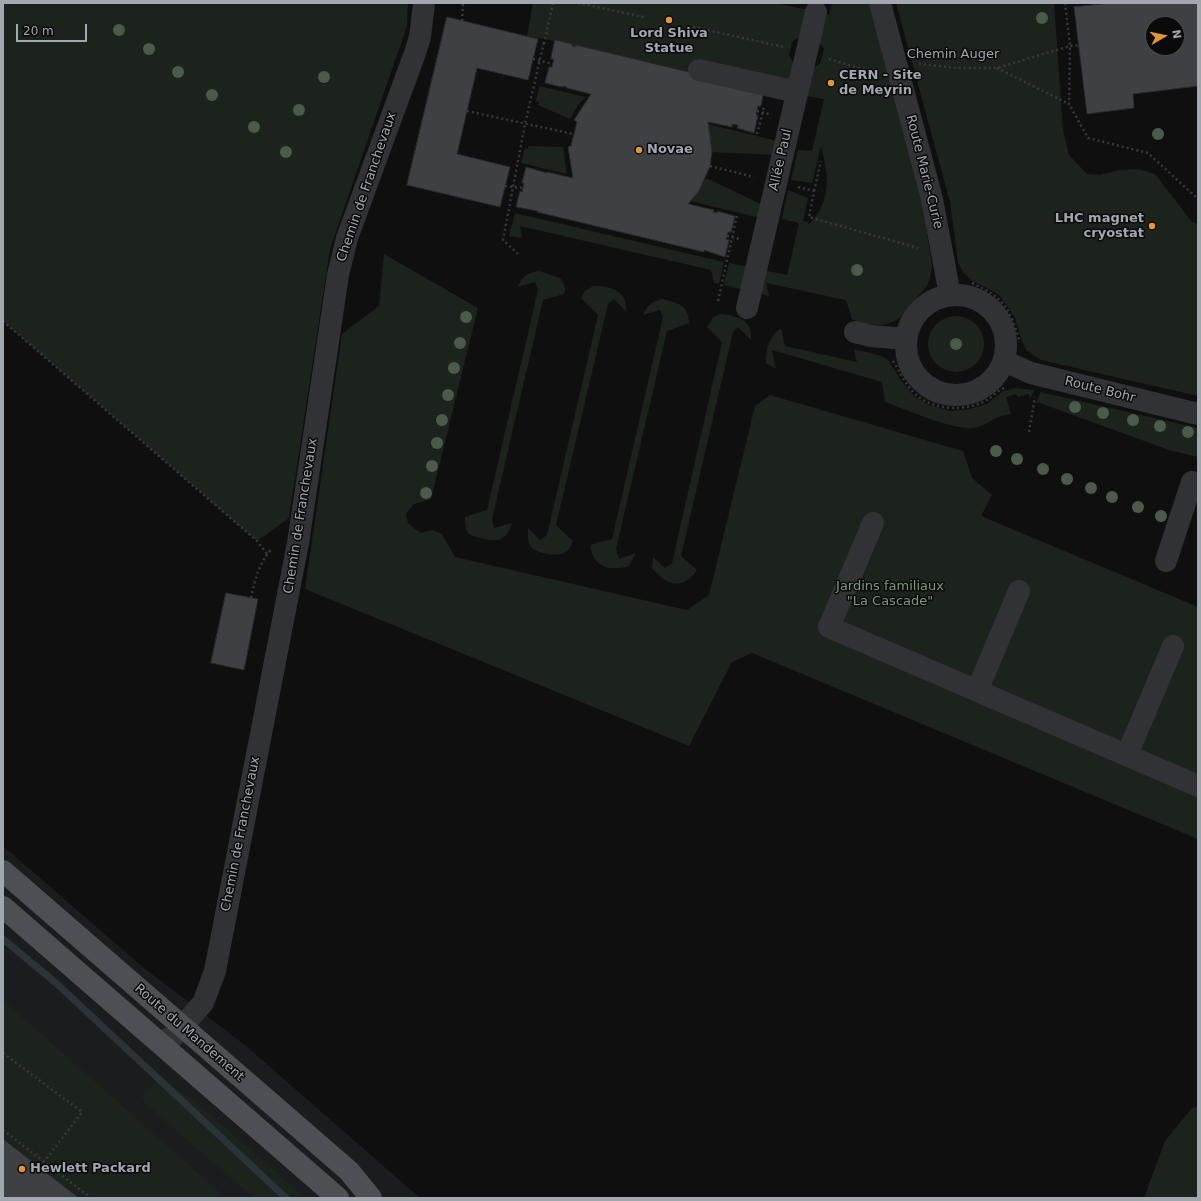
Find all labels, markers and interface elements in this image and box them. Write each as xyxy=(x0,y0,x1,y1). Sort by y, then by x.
marker: Lord Shiva Statue xyxy=(664,15,674,25)
scale bar xyxy=(18,16,89,42)
north arrow xyxy=(1145,16,1185,56)
text: 20 m xyxy=(23,24,54,38)
place label: Lord Shiva Statue xyxy=(630,26,708,57)
text: N xyxy=(1169,29,1183,40)
street label: Chemin Auger xyxy=(907,47,999,63)
place label: CERN - Site de Meyrin xyxy=(839,68,922,99)
marker: CERN - Site de Meyrin xyxy=(826,78,836,88)
street label: Chemin de Franchevaux xyxy=(334,110,400,264)
street label: Route Marie-Curie xyxy=(902,113,946,231)
street label: Allée Paul xyxy=(766,127,796,193)
place label: Novae xyxy=(647,142,693,158)
marker: Novae xyxy=(634,145,644,155)
place label: LHC magnet cryostat xyxy=(1055,211,1144,242)
marker: LHC magnet cryostat xyxy=(1147,221,1157,231)
street label: Route Bohr xyxy=(1063,374,1137,406)
street label: Chemin de Franchevaux xyxy=(281,437,321,595)
park label: Jardins familiaux "La Cascade" xyxy=(836,579,944,610)
street label: Chemin de Franchevaux xyxy=(218,755,264,913)
street label: Route du Mandement xyxy=(131,981,247,1085)
place label: Hewlett Packard xyxy=(30,1161,151,1177)
marker: Hewlett Packard xyxy=(17,1164,27,1174)

